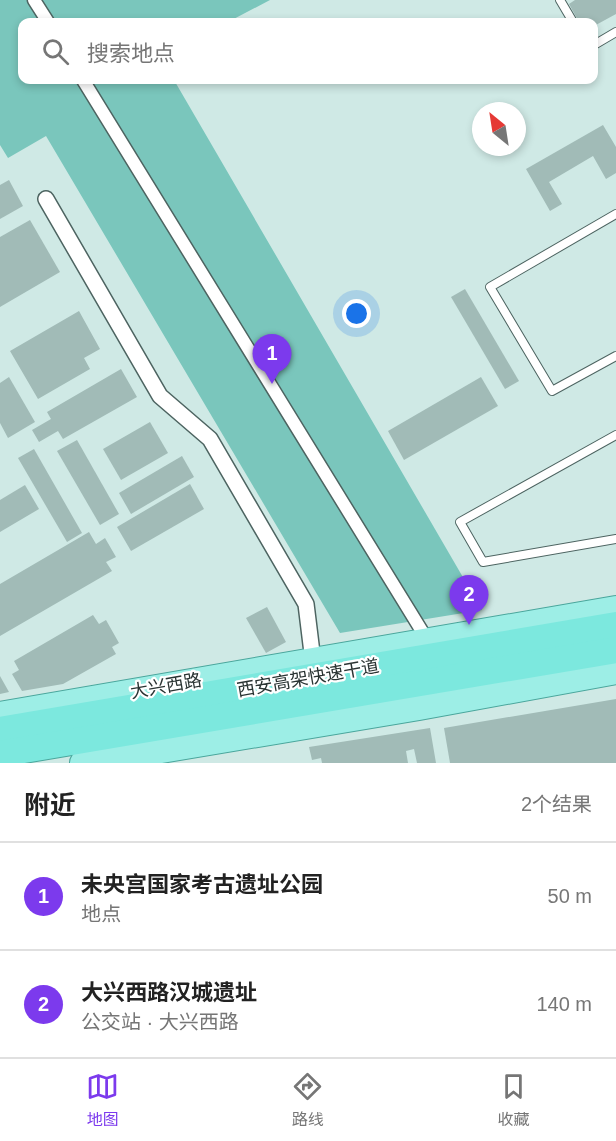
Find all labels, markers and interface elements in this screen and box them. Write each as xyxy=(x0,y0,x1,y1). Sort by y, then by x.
search box xyxy=(18,18,598,84)
icon: search xyxy=(39,35,72,68)
text: 搜索地点 xyxy=(87,41,175,66)
north arrow xyxy=(472,102,526,156)
your location xyxy=(342,299,371,328)
pin: 1 xyxy=(252,334,292,384)
pin: 2 xyxy=(450,576,488,625)
street label: 西安高架快速干道 xyxy=(235,656,381,700)
street label: 大兴西路 xyxy=(129,670,203,702)
text: 附近 xyxy=(24,790,76,820)
text: 2个结果 xyxy=(521,793,592,815)
text: 未央宫国家考古遗址公园 xyxy=(81,872,323,897)
text: 1 xyxy=(38,885,49,907)
text: 50 m xyxy=(548,885,592,907)
text: 地点 xyxy=(81,903,121,925)
text: 大兴西路汉城遗址 xyxy=(81,980,257,1005)
text: 2 xyxy=(38,993,49,1015)
text: 140 m xyxy=(536,993,592,1015)
text: 公交站 · 大兴西路 xyxy=(81,1011,239,1033)
tab: 地图 xyxy=(86,1070,119,1130)
tab: 路线 xyxy=(291,1070,324,1130)
tab: 收藏 xyxy=(497,1070,530,1130)

